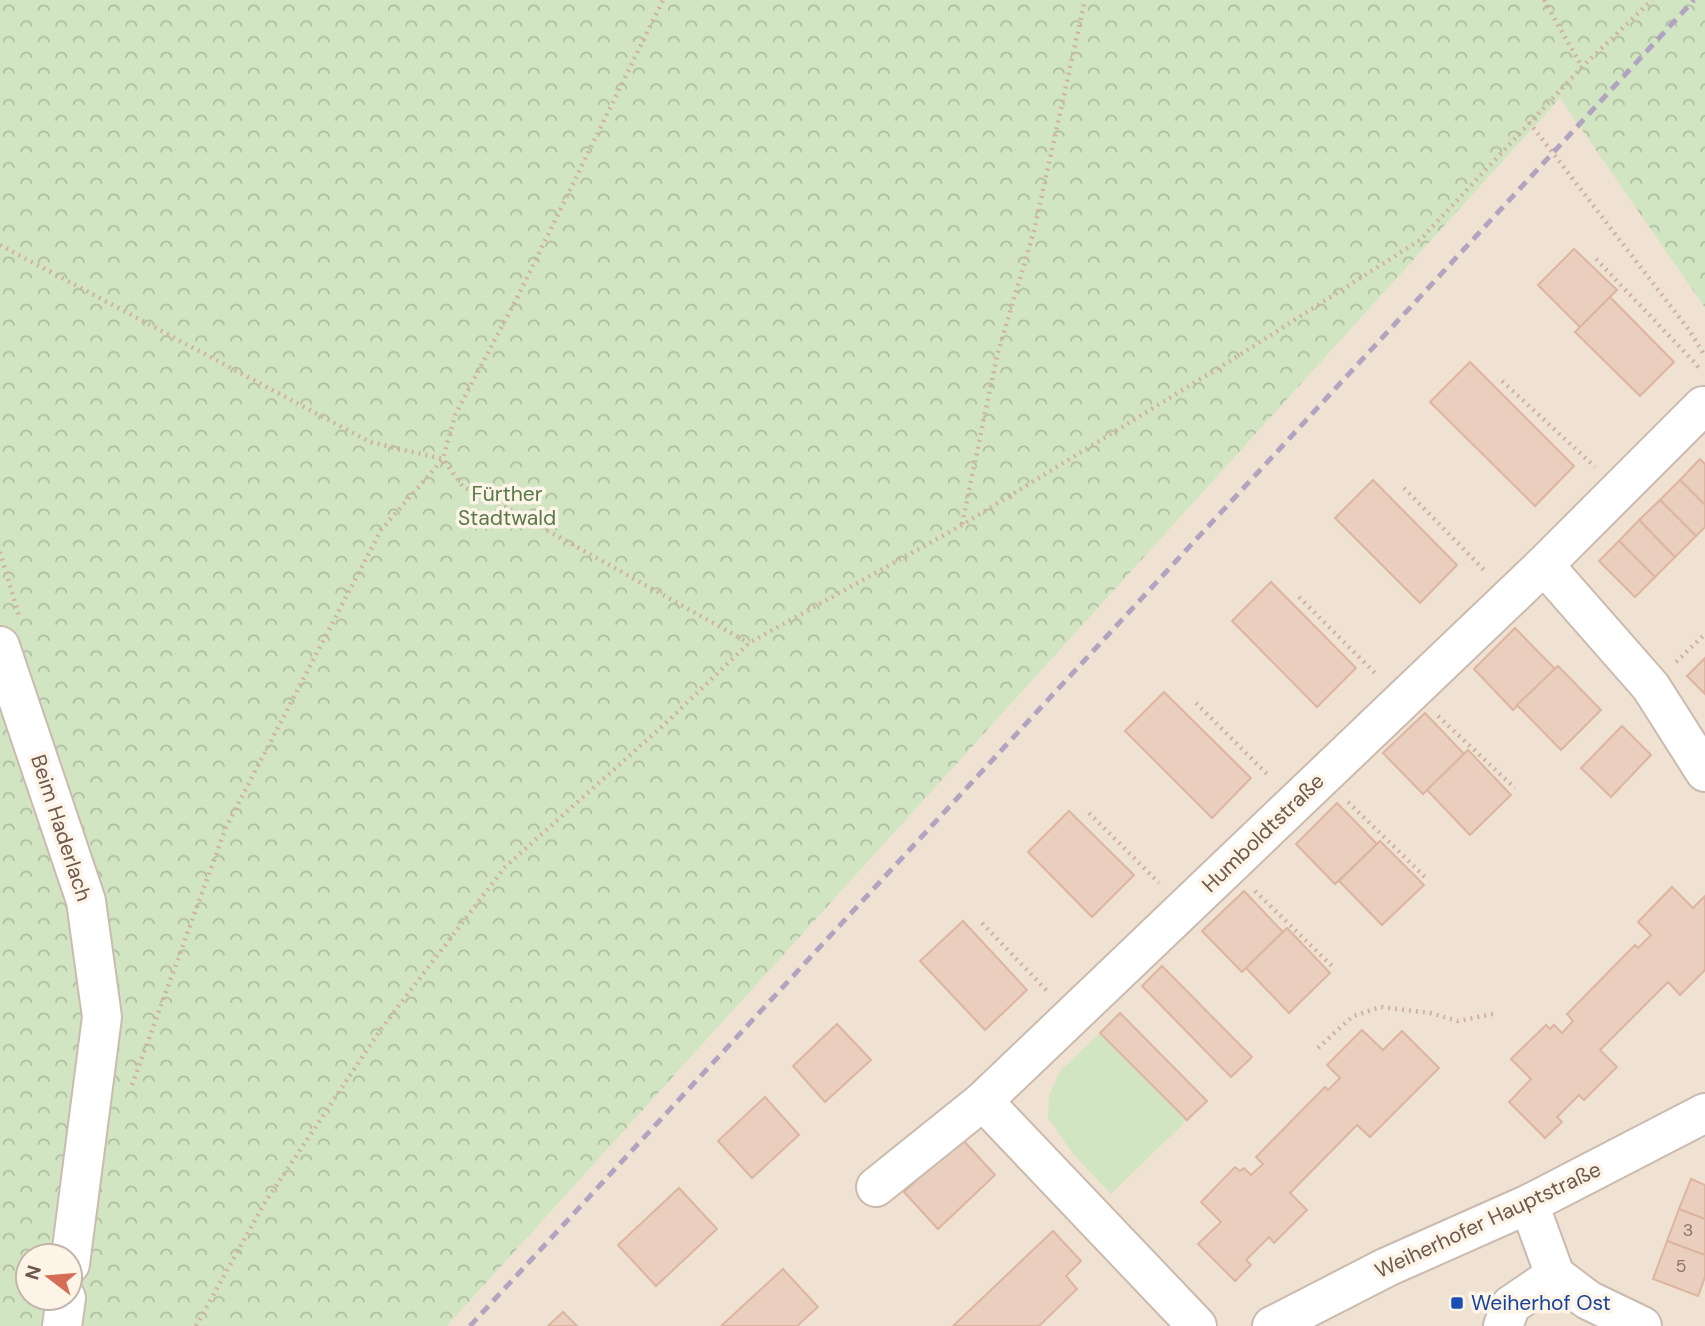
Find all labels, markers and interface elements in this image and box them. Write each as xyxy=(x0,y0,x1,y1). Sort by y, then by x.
park label: Fürther Stadtwald xyxy=(458,480,556,532)
street label: Beim Haderlach xyxy=(24,751,98,905)
street label: Humboldtstraße xyxy=(1196,767,1330,899)
street label: Weiherhofer Hauptstraße xyxy=(1370,1155,1606,1285)
house number: 3 xyxy=(1683,1218,1693,1242)
north arrow xyxy=(14,1242,84,1312)
house number: 5 xyxy=(1676,1254,1686,1278)
text: N xyxy=(19,1262,47,1283)
place label: Weiherhof Ost xyxy=(1471,1289,1611,1317)
marker: Weiherhof Ost xyxy=(1449,1295,1465,1311)

